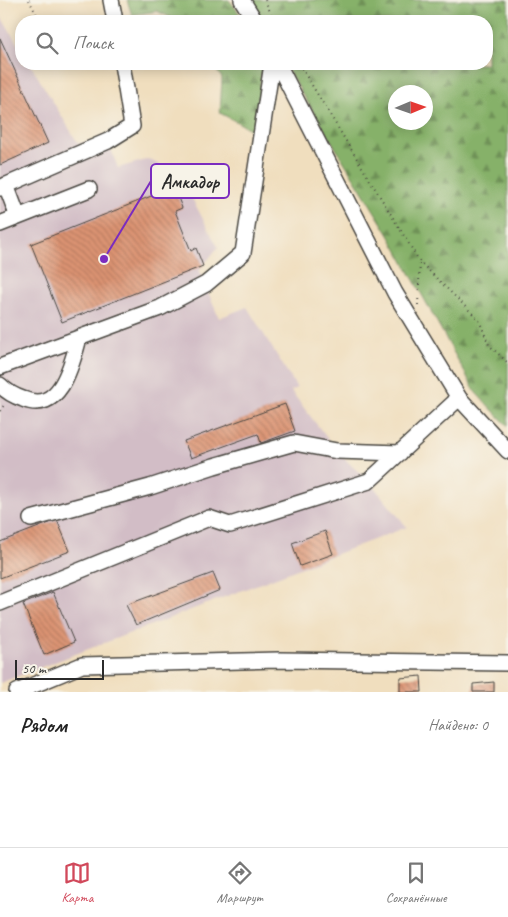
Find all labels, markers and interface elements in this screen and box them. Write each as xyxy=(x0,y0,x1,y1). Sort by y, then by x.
search box xyxy=(15,15,493,70)
icon: search xyxy=(33,29,61,57)
text: Поиск xyxy=(73,31,113,55)
north arrow xyxy=(388,85,433,130)
callout: Амкадор xyxy=(151,164,229,198)
text: Амкадор xyxy=(161,170,221,194)
scale bar xyxy=(15,657,104,680)
text: 50 m xyxy=(22,660,46,677)
text: Рядом xyxy=(20,712,67,738)
text: Найдено: 0 xyxy=(428,715,488,735)
tab: Карта xyxy=(61,859,94,906)
tab: Маршрут xyxy=(216,859,263,906)
tab: Сохранённые xyxy=(386,859,446,906)

